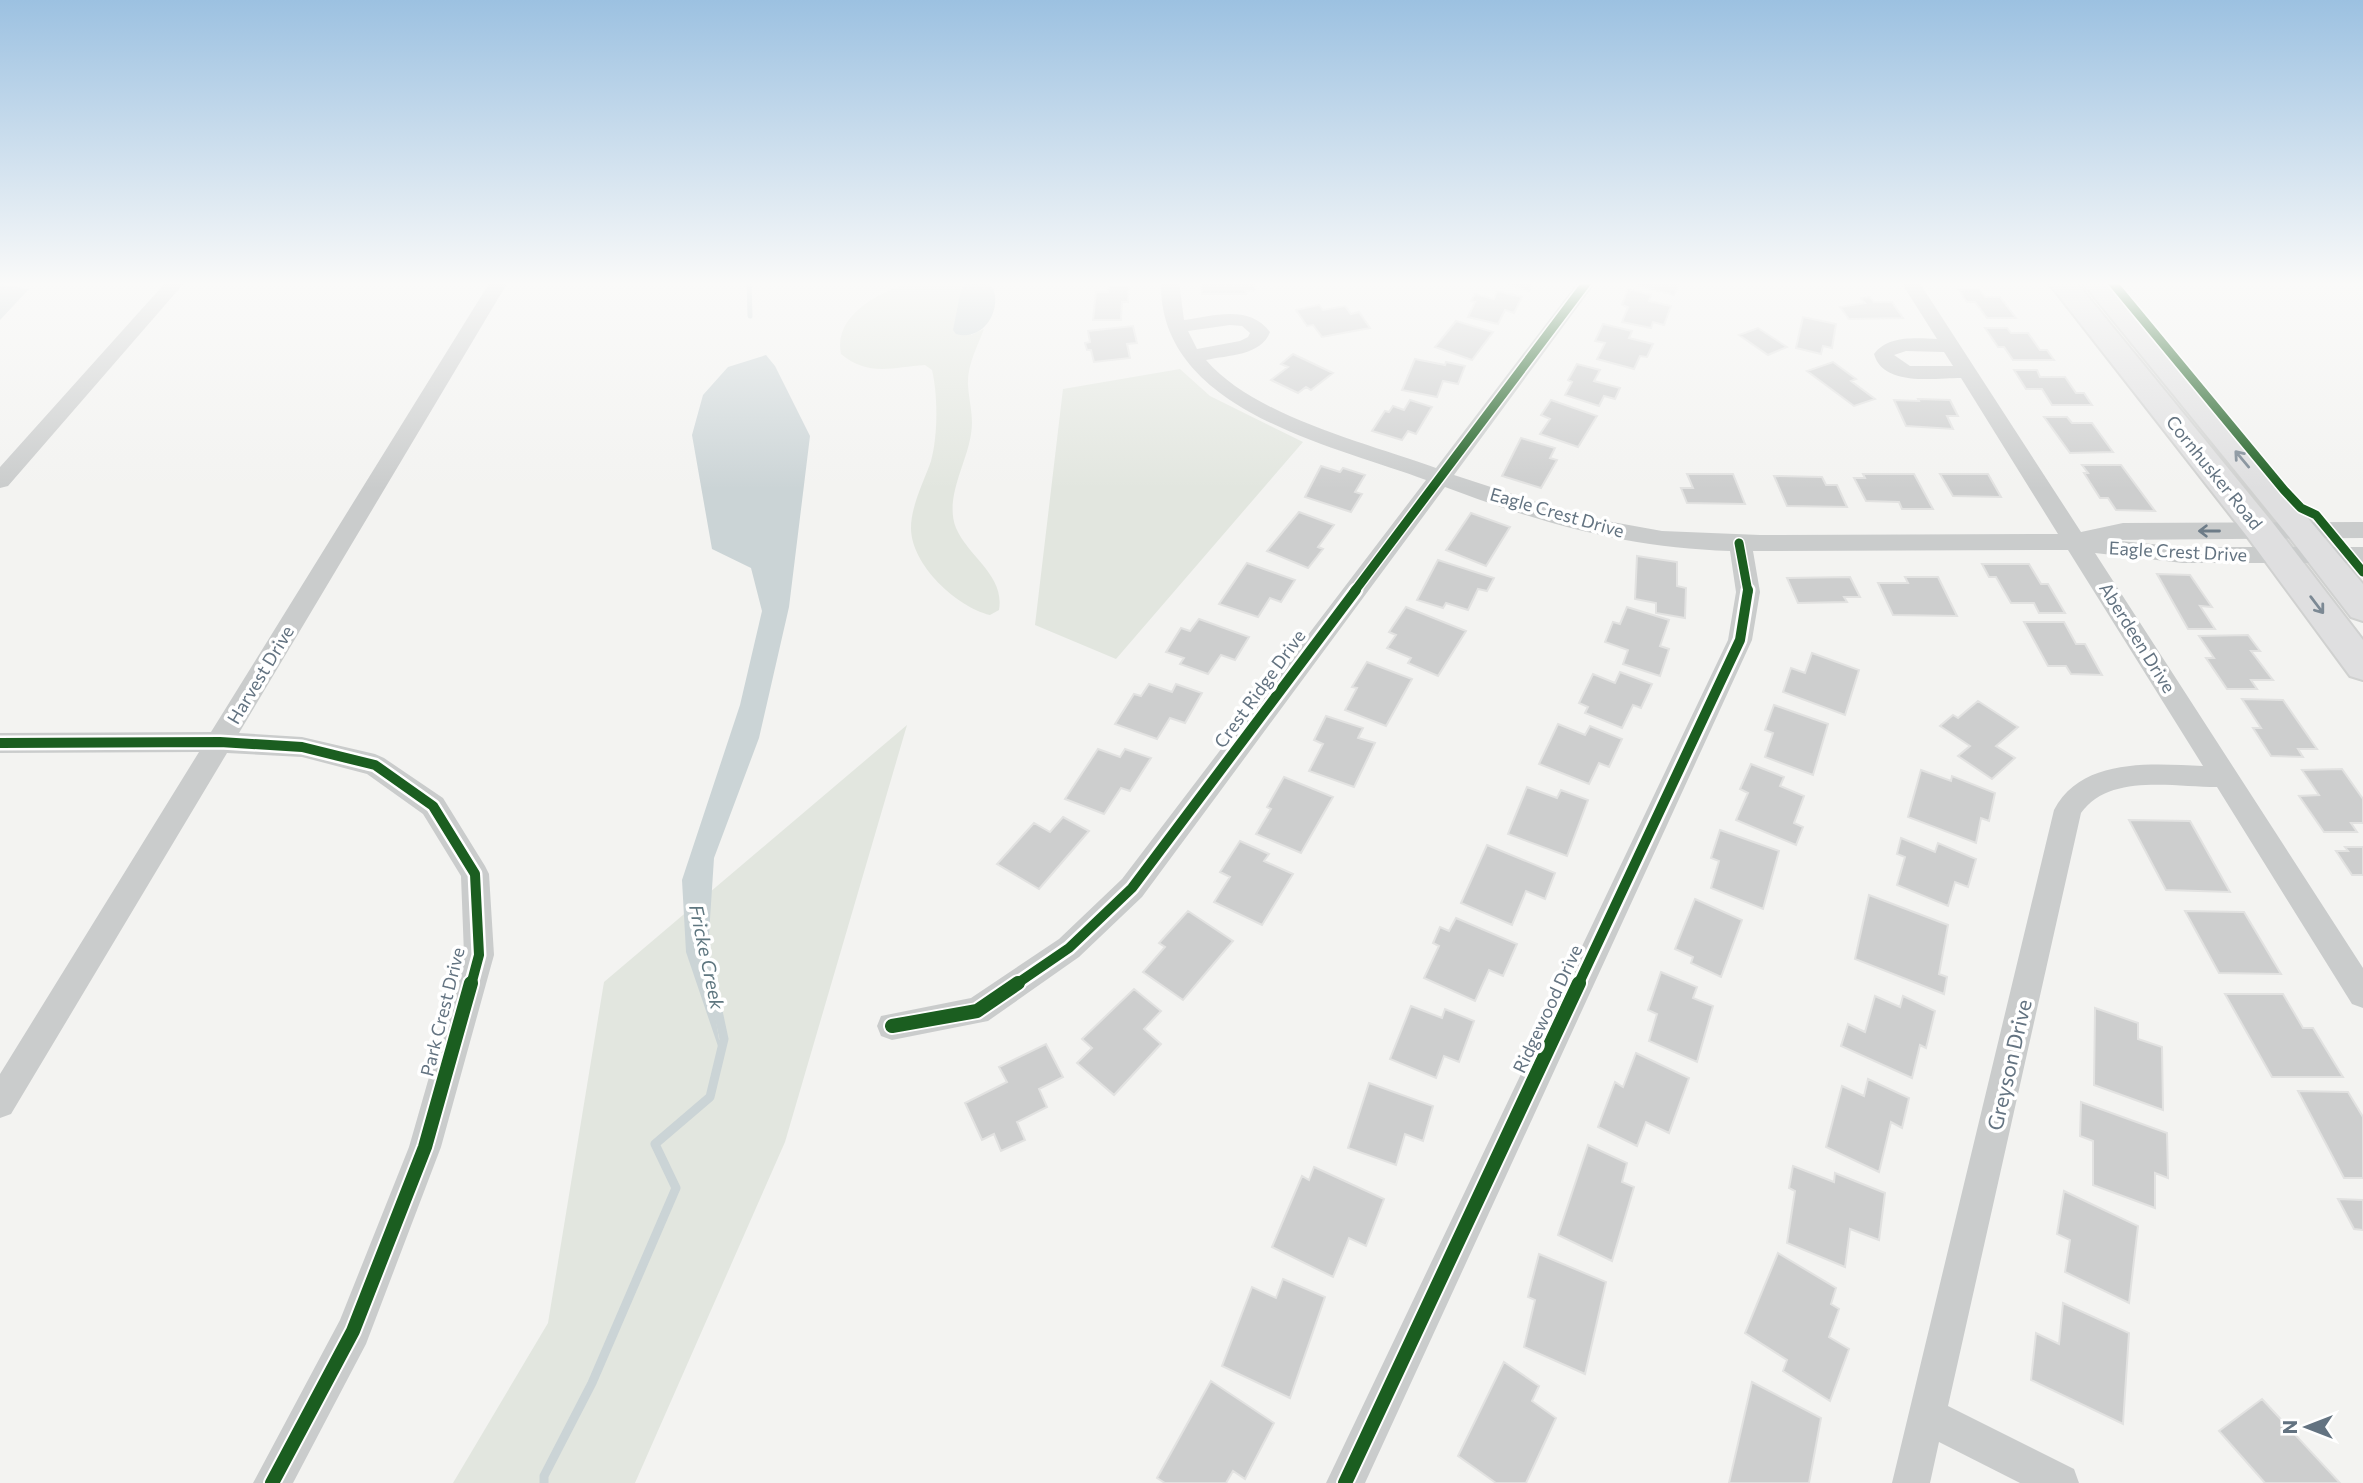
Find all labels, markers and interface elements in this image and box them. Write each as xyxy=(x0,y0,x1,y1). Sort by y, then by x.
street label: Cornhusker Road xyxy=(2162,411,2268,534)
one-way arrow xyxy=(2234,450,2250,468)
street label: Eagle Crest Drive xyxy=(1488,482,1627,542)
one-way arrow xyxy=(2198,524,2221,538)
street label: Eagle Crest Drive xyxy=(2108,536,2248,566)
street label: Aberdeen Drive xyxy=(2095,578,2181,697)
one-way arrow xyxy=(2310,595,2325,614)
street label: Harvest Drive xyxy=(222,621,298,728)
street label: Crest Ridge Drive xyxy=(1209,625,1309,752)
water label: Fricke Creek xyxy=(685,902,730,1012)
street label: Ridgewood Drive xyxy=(1508,941,1586,1076)
street label: Park Crest Drive xyxy=(415,945,469,1079)
street label: Greyson Drive xyxy=(1981,997,2036,1133)
north arrow xyxy=(2272,1392,2342,1462)
text: N xyxy=(2278,1420,2301,1434)

